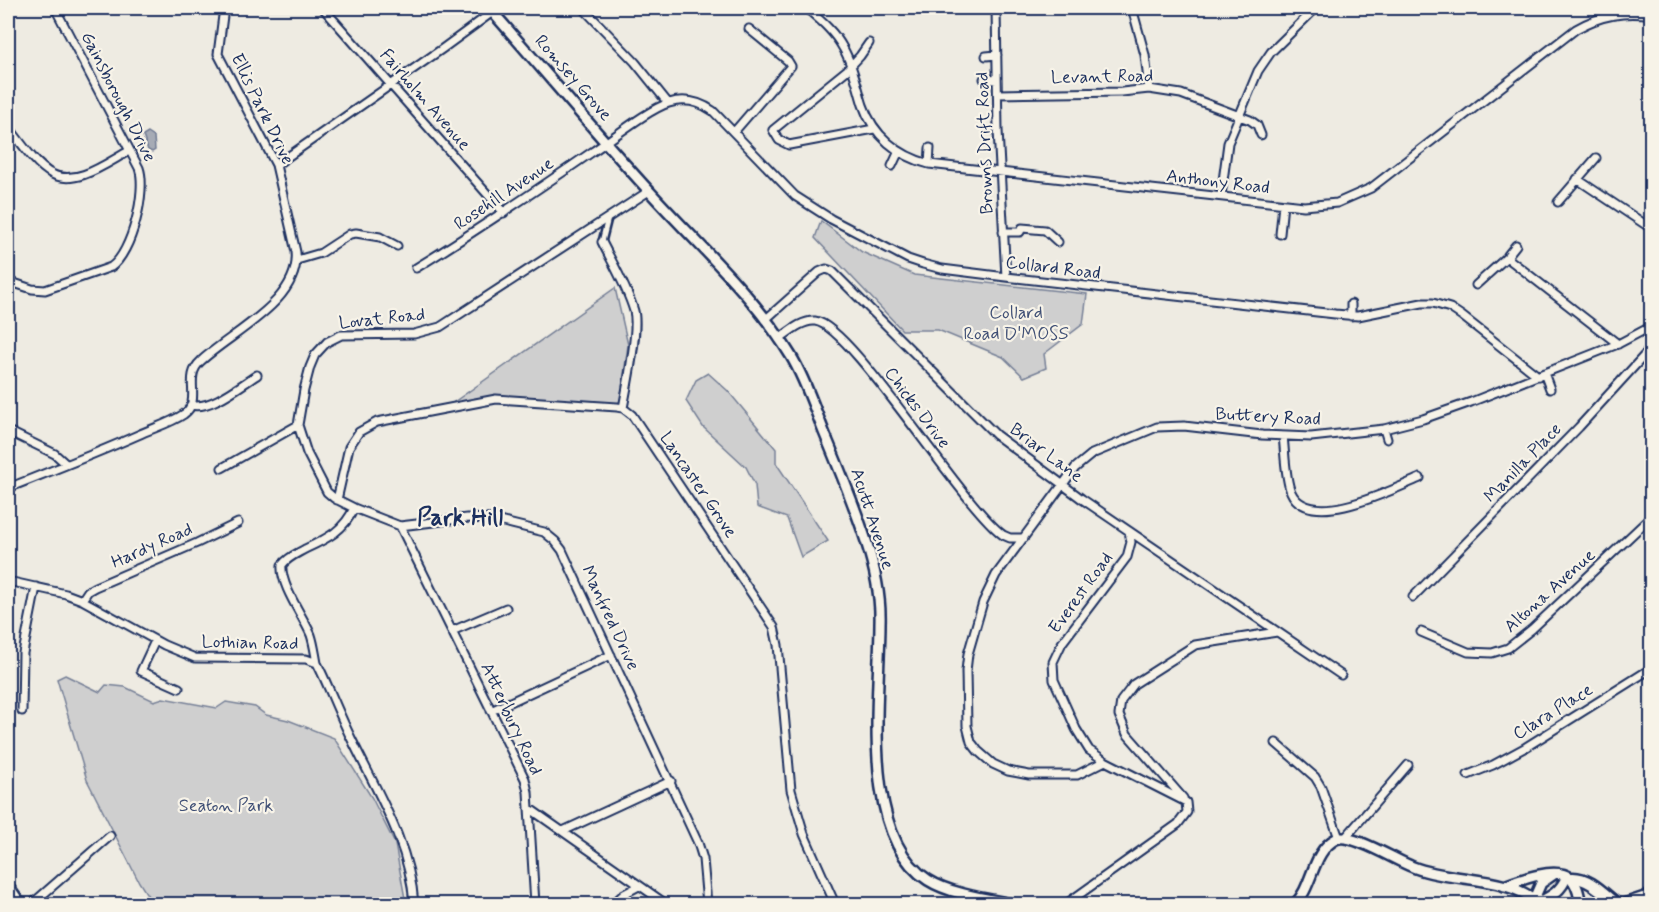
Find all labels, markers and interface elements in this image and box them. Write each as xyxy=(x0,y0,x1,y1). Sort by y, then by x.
street label: Gainsborough Drive xyxy=(75,28,161,166)
street label: Romsey Grove xyxy=(529,30,617,126)
street label: Fairholm Avenue xyxy=(374,44,476,156)
street label: Ellis Park Drive xyxy=(225,49,299,169)
street label: Levant Road xyxy=(1051,64,1153,90)
street label: Browns Drift Road xyxy=(971,71,999,215)
street label: Rosehill Avenue xyxy=(449,152,559,236)
street label: Anthony Road xyxy=(1165,164,1271,200)
street label: Collard Road xyxy=(1004,250,1102,286)
park label: Collard Road D'MOSS xyxy=(963,301,1069,346)
street label: Lovat Road xyxy=(338,303,426,335)
street label: Chicks Drive xyxy=(878,362,956,454)
street label: Buttery Road xyxy=(1215,402,1321,432)
street label: Briar Lane xyxy=(1005,418,1088,488)
street label: Manilla Place xyxy=(1479,418,1567,508)
street label: Lancaster Grove xyxy=(654,427,742,543)
street label: Acutt Avenue xyxy=(844,465,900,573)
district label: Park Hill xyxy=(417,503,503,534)
street label: Hardy Road xyxy=(107,517,197,575)
street label: Altona Avenue xyxy=(1499,544,1601,638)
street label: Everest Road xyxy=(1043,547,1119,639)
street label: Manfred Drive xyxy=(575,562,645,674)
street label: Lothian Road xyxy=(201,630,299,656)
street label: Atterbury Road xyxy=(474,659,548,779)
street label: Clara Place xyxy=(1509,678,1598,746)
park label: Seaton Park xyxy=(179,794,273,818)

